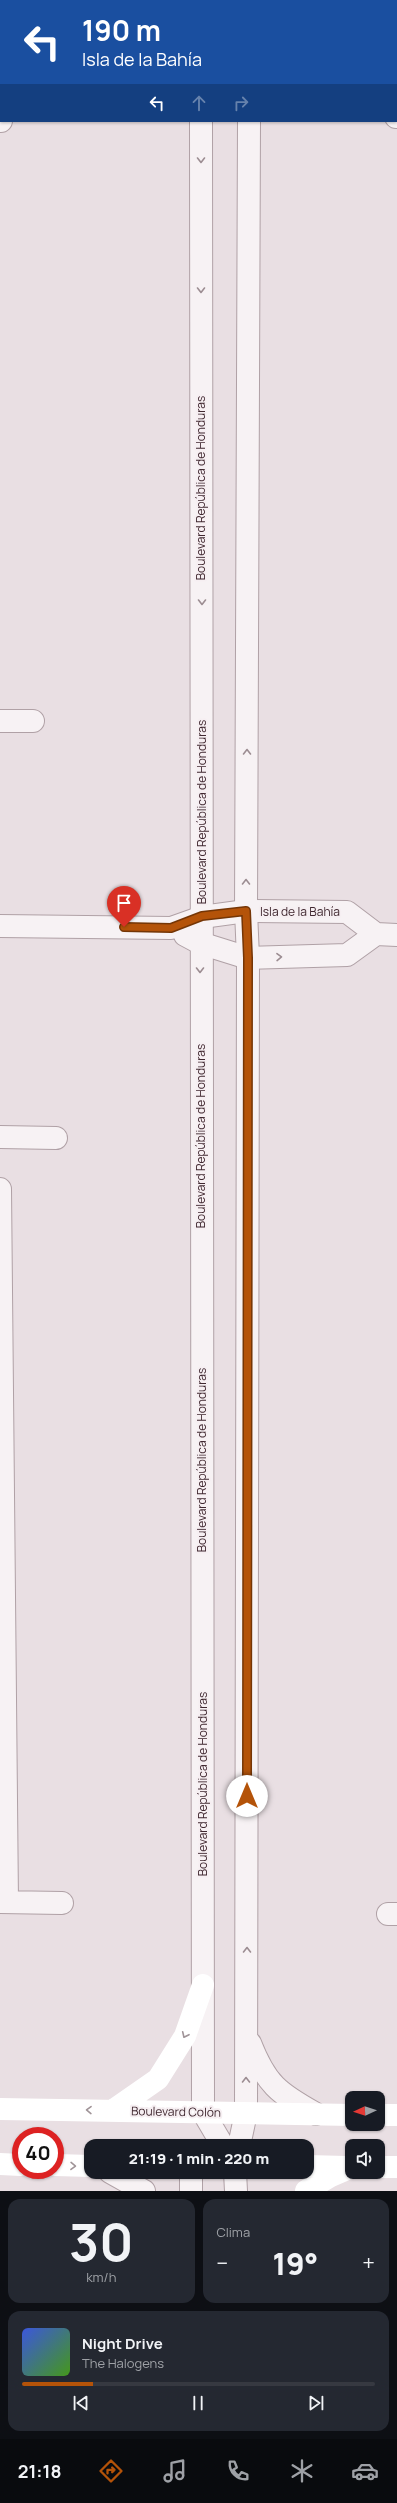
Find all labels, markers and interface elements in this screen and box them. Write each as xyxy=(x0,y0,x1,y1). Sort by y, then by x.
text: 190 m xyxy=(82,11,161,49)
icon: left xyxy=(16,16,68,68)
text: Isla de la Bahía xyxy=(82,47,202,71)
icon: left xyxy=(146,92,168,114)
icon: ahead xyxy=(188,92,210,114)
icon: right xyxy=(230,92,252,114)
one-way arrow xyxy=(197,157,205,163)
one-way arrow xyxy=(197,287,205,293)
street label: Boulevard República de Honduras xyxy=(192,396,209,580)
one-way arrow xyxy=(198,599,206,605)
street label: Boulevard República de Honduras xyxy=(193,720,210,904)
one-way arrow xyxy=(243,749,251,755)
one-way arrow xyxy=(242,879,250,885)
pin xyxy=(107,886,141,927)
icon: arrive xyxy=(113,892,135,914)
street label: Isla de la Bahía xyxy=(260,903,340,920)
one-way arrow xyxy=(276,953,282,961)
one-way arrow xyxy=(196,967,204,973)
street label: Boulevard República de Honduras xyxy=(192,1044,209,1228)
street label: Boulevard República de Honduras xyxy=(193,1368,210,1552)
street label: Boulevard República de Honduras xyxy=(194,1692,211,1876)
position arrow xyxy=(226,1775,268,1817)
one-way arrow xyxy=(243,1947,251,1953)
one-way arrow xyxy=(182,2031,190,2038)
one-way arrow xyxy=(242,2077,250,2083)
north arrow xyxy=(345,2091,385,2131)
map controls xyxy=(345,2091,385,2179)
street label: Boulevard Colón xyxy=(131,2102,221,2121)
one-way arrow xyxy=(86,2106,92,2114)
speed limit sign: 40 xyxy=(12,2127,64,2179)
button: sound xyxy=(345,2139,385,2179)
text: 21:19 · 1 min · 220 m xyxy=(129,2148,269,2169)
one-way arrow xyxy=(70,2161,76,2170)
text: 30 xyxy=(69,2206,133,2277)
text: Clima xyxy=(217,2223,250,2241)
text: 19° xyxy=(272,2243,318,2284)
text: − xyxy=(217,2248,228,2278)
text: + xyxy=(362,2248,375,2278)
text: km/h xyxy=(86,2268,116,2286)
text: Night Drive xyxy=(82,2333,163,2354)
text: The Halogens xyxy=(82,2354,164,2372)
icon: previous xyxy=(70,2392,92,2414)
icon: pause xyxy=(187,2392,209,2414)
icon: next xyxy=(305,2392,327,2414)
icon: directions xyxy=(97,2457,125,2485)
icon: music xyxy=(161,2457,189,2485)
icon: phone xyxy=(224,2457,252,2485)
icon: climate xyxy=(288,2457,316,2485)
icon: car xyxy=(351,2457,379,2485)
text: 21:18 xyxy=(18,2459,61,2483)

